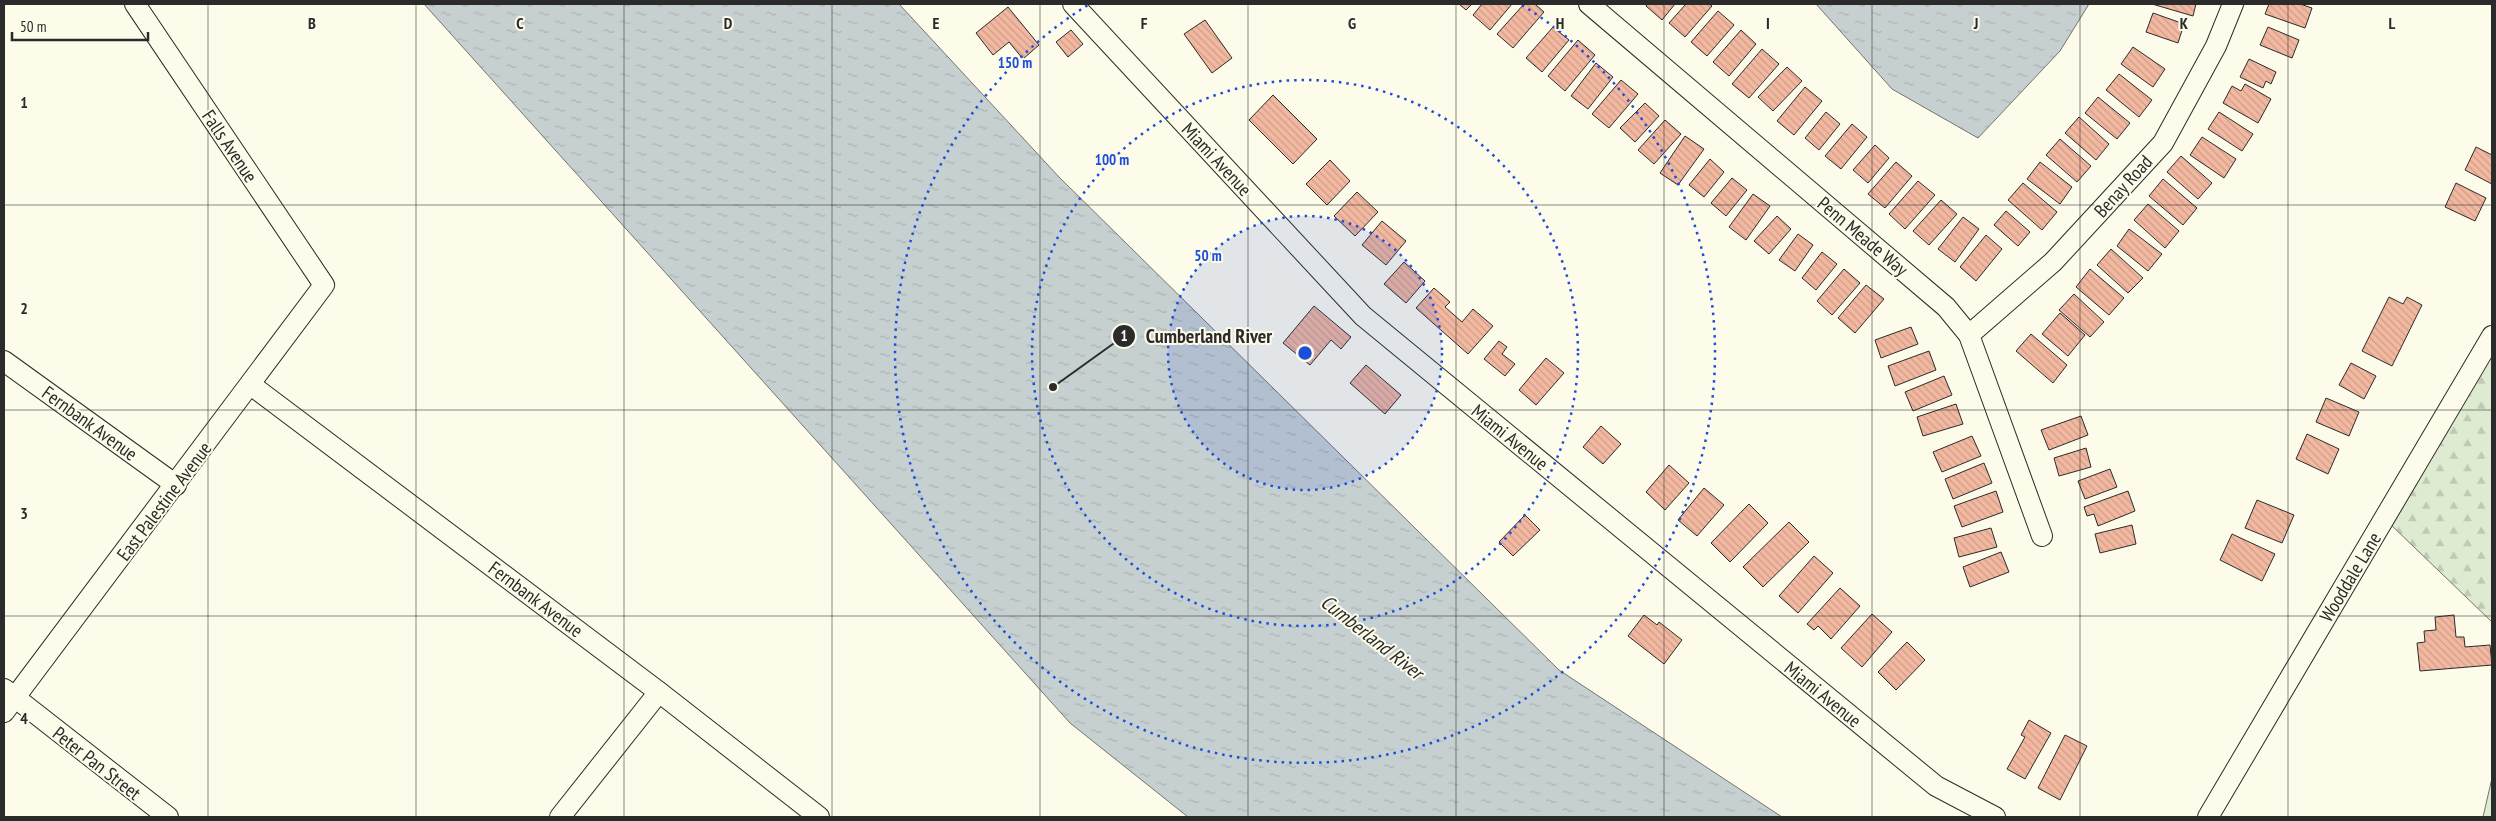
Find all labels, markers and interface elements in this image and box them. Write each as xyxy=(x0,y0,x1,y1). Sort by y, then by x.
scale bar xyxy=(12,10,149,42)
text: B xyxy=(308,13,316,33)
text: C xyxy=(516,13,524,33)
text: D xyxy=(724,13,733,33)
text: E xyxy=(933,13,940,33)
text: F xyxy=(1141,13,1148,33)
text: G xyxy=(1348,13,1356,33)
text: H xyxy=(1556,13,1564,33)
text: I xyxy=(1766,13,1770,33)
text: J xyxy=(1973,13,1978,33)
text: K xyxy=(2180,13,2189,33)
text: L xyxy=(2389,13,2396,33)
text: 50 m xyxy=(20,17,46,36)
text: 150 m xyxy=(998,53,1032,72)
text: 1 xyxy=(20,92,28,112)
street label: Falls Avenue xyxy=(197,105,263,187)
street label: Miami Avenue xyxy=(1177,117,1257,201)
text: 100 m xyxy=(1095,150,1129,169)
street label: Benay Road xyxy=(2089,150,2157,222)
street label: Penn Meade Way xyxy=(1813,191,1914,281)
text: 50 m xyxy=(1194,246,1222,265)
text: 2 xyxy=(20,298,28,318)
callout: Cumberland River xyxy=(1111,318,1283,353)
text: Cumberland River xyxy=(1146,323,1272,349)
text: 1 xyxy=(1120,326,1128,345)
centre of rings xyxy=(1296,344,1314,362)
street label: Fernbank Avenue xyxy=(38,380,142,466)
street label: Miami Avenue xyxy=(1467,399,1553,475)
street label: East Palestine Avenue xyxy=(111,437,217,565)
text: 3 xyxy=(20,503,28,523)
street label: Wooddale Lane xyxy=(2314,528,2386,626)
street label: Fernbank Avenue xyxy=(484,556,588,642)
water label: Cumberland River xyxy=(1316,589,1430,687)
street label: Miami Avenue xyxy=(1780,656,1866,732)
text: 4 xyxy=(20,708,28,728)
street label: Peter Pan Street xyxy=(48,721,147,805)

